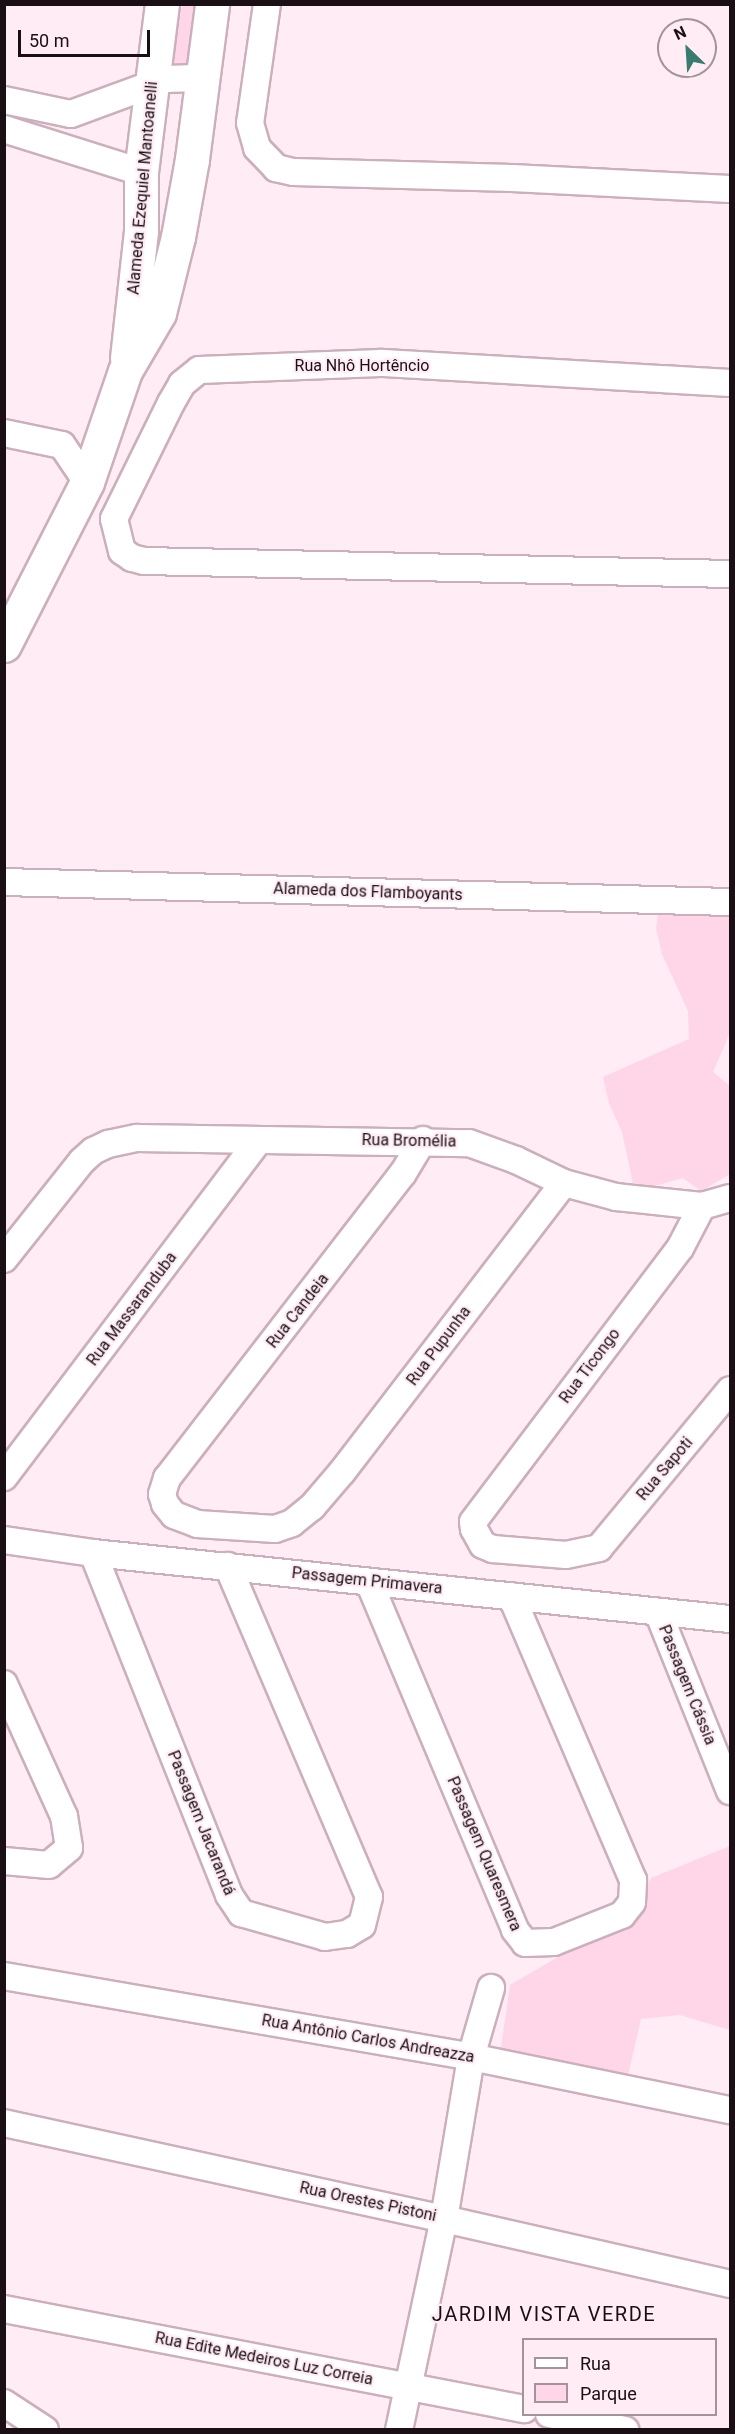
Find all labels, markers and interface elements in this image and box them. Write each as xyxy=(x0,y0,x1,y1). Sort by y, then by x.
scale bar xyxy=(21,18,153,56)
north arrow xyxy=(657,18,717,78)
text: N xyxy=(671,22,689,44)
text: 50 m xyxy=(29,30,69,51)
street label: Alameda Ezequiel Mantoanelli xyxy=(124,80,162,296)
street label: Rua Nhô Hortêncio xyxy=(295,356,429,376)
street label: Alameda dos Flamboyants xyxy=(273,879,463,905)
street label: Rua Bromélia xyxy=(361,1131,457,1151)
street label: Rua Massaranduba xyxy=(83,1248,181,1370)
street label: Rua Candeia xyxy=(263,1270,333,1352)
street label: Rua Pupunha xyxy=(403,1303,475,1389)
street label: Rua Ticongo xyxy=(555,1325,625,1407)
street label: Rua Sapoti xyxy=(633,1433,697,1505)
street label: Passagem Primavera xyxy=(291,1564,443,1598)
street label: Passagem Cássia xyxy=(654,1622,720,1748)
street label: Passagem Jacarandá xyxy=(163,1748,239,1898)
street label: Passagem Quaresmera xyxy=(443,1774,525,1934)
street label: Rua Antônio Carlos Andreazza xyxy=(260,2011,476,2067)
street label: Rua Orestes Pistoni xyxy=(298,2178,438,2226)
district label: JARDIM VISTA VERDE xyxy=(432,2302,656,2326)
street label: Rua Edite Medeiros Luz Correia xyxy=(153,2328,375,2390)
legend xyxy=(522,2338,717,2416)
text: Rua xyxy=(580,2353,611,2374)
text: Parque xyxy=(580,2383,637,2404)

